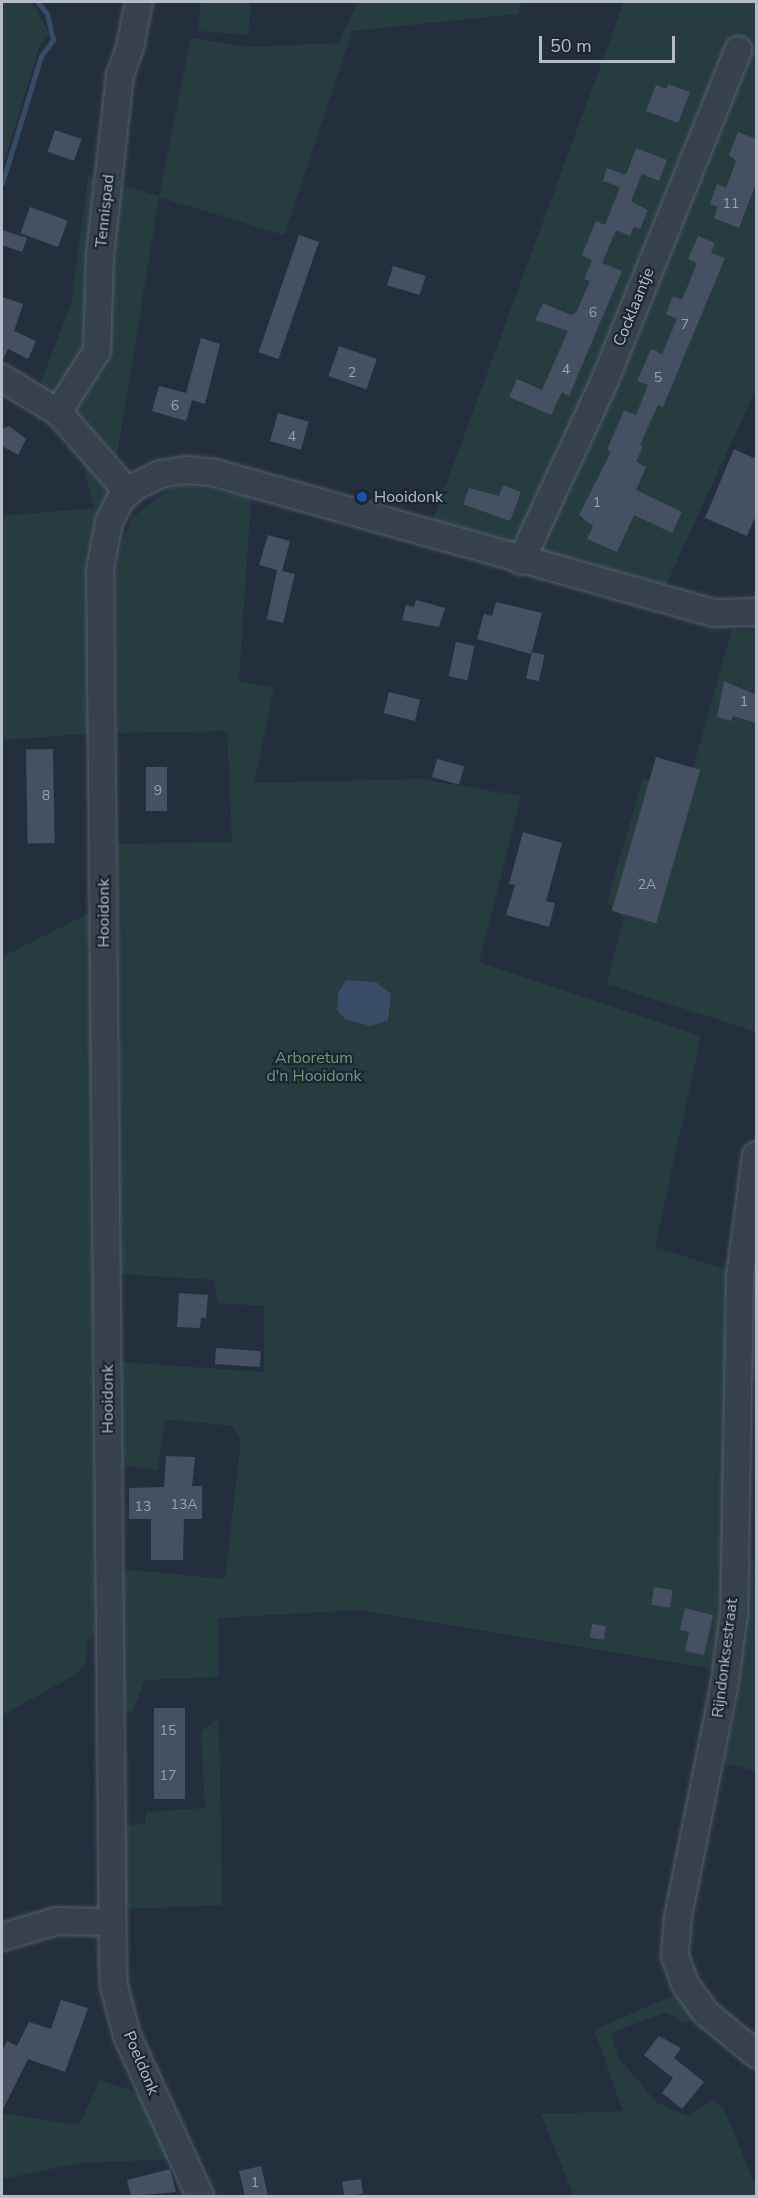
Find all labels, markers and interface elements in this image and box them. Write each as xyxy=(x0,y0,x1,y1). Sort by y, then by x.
scale bar xyxy=(542,24,678,62)
text: 50 m xyxy=(550,34,592,58)
street label: Tennispad xyxy=(92,173,118,249)
house number: 11 xyxy=(723,196,739,212)
street label: Cocklaantje xyxy=(610,265,658,349)
house number: 6 xyxy=(589,305,597,321)
house number: 7 xyxy=(681,317,689,333)
house number: 4 xyxy=(562,362,570,378)
house number: 2 xyxy=(348,365,356,381)
house number: 5 xyxy=(654,370,662,386)
house number: 6 xyxy=(171,398,179,414)
house number: 4 xyxy=(288,429,296,445)
place label: Hooidonk xyxy=(374,487,443,507)
marker: Hooidonk xyxy=(355,490,369,504)
house number: 1 xyxy=(593,495,601,511)
house number: 1 xyxy=(740,694,748,710)
house number: 9 xyxy=(154,783,162,799)
house number: 8 xyxy=(42,788,50,804)
house number: 2A xyxy=(638,877,656,893)
street label: Hooidonk xyxy=(94,879,114,947)
park label: Arboretum d'n Hooidonk xyxy=(266,1048,362,1086)
street label: Hooidonk xyxy=(98,1365,118,1433)
house number: 13A xyxy=(170,1497,198,1513)
house number: 13 xyxy=(135,1499,151,1515)
street label: Rijndonksestraat xyxy=(708,1597,742,1719)
house number: 15 xyxy=(160,1723,176,1739)
house number: 17 xyxy=(160,1768,176,1784)
street label: Poeldonk xyxy=(119,2028,163,2098)
house number: 1 xyxy=(251,2175,259,2191)

